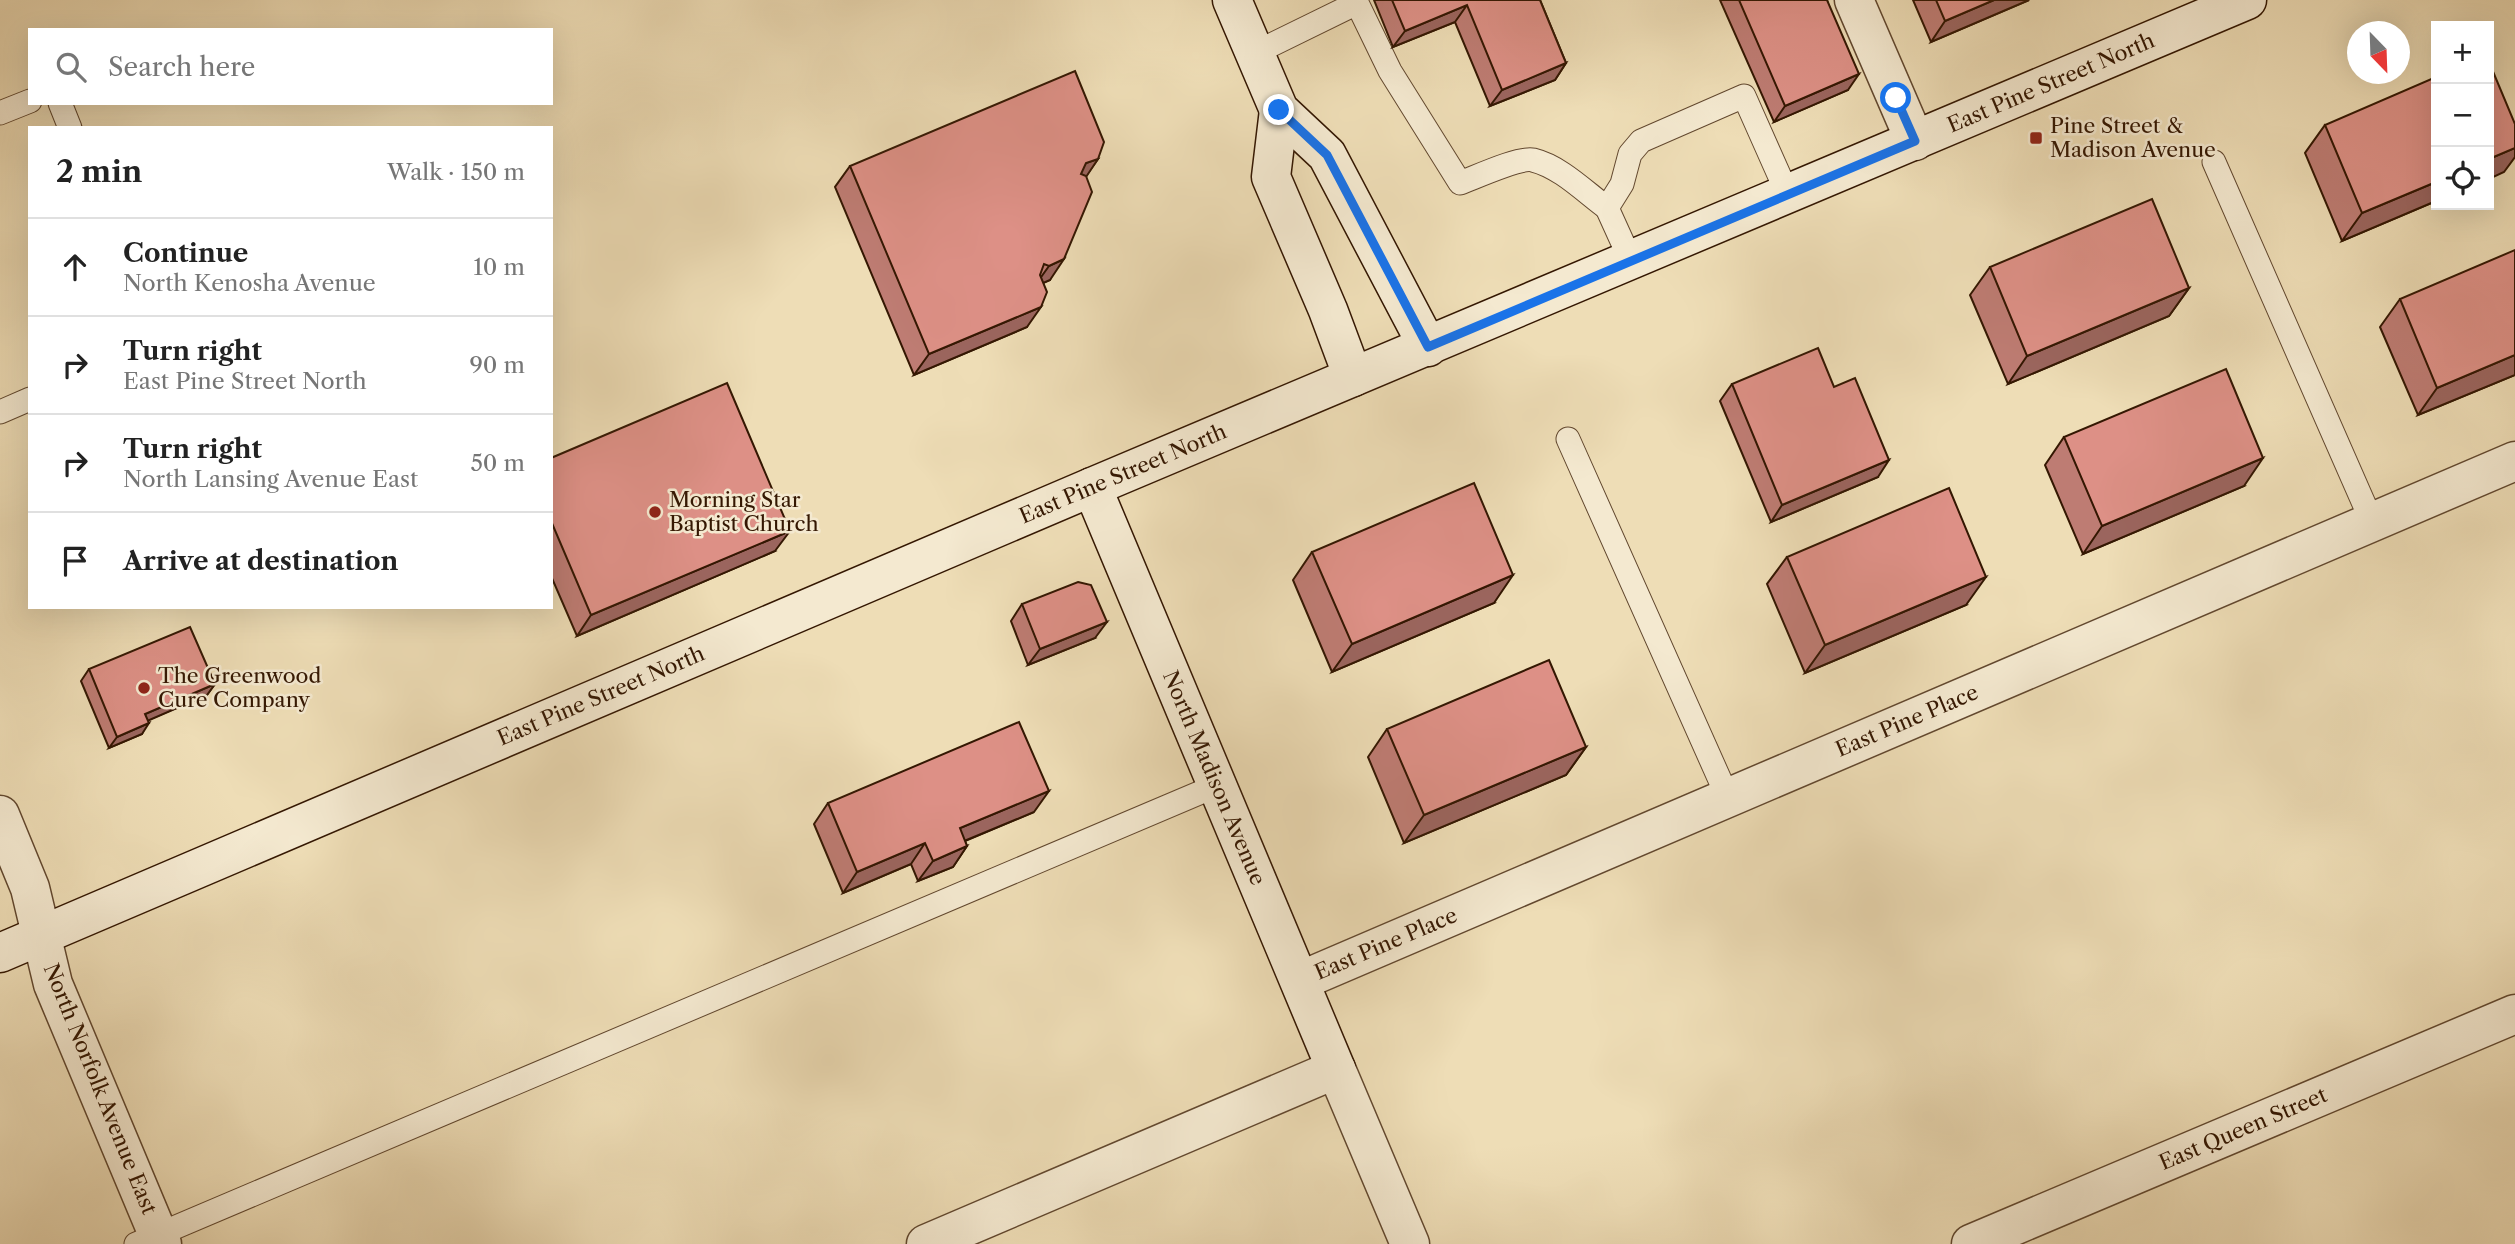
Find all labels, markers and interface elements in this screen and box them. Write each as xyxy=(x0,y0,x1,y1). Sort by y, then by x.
north arrow xyxy=(2347,21,2410,84)
map controls xyxy=(2431,21,2494,210)
button: + xyxy=(2431,21,2494,84)
search box xyxy=(28,28,553,105)
street label: East Pine Street North xyxy=(1943,28,2158,138)
icon: search xyxy=(52,48,90,86)
text: Search here xyxy=(108,51,255,83)
route start xyxy=(1880,82,1911,113)
button: − xyxy=(2431,84,2494,147)
route end xyxy=(1263,94,1294,125)
place label: Pine Street & Madison Avenue xyxy=(2050,113,2216,162)
marker: Pine Street & Madison Avenue xyxy=(2028,130,2044,146)
button: locate xyxy=(2431,147,2494,210)
text: 2 min xyxy=(56,153,142,190)
text: Walk · 150 m xyxy=(387,158,525,186)
text: Continue xyxy=(123,237,248,269)
icon: ahead xyxy=(56,248,94,286)
text: 10 m xyxy=(473,253,525,281)
text: North Kenosha Avenue xyxy=(123,269,376,297)
text: Turn right xyxy=(123,335,262,367)
icon: right xyxy=(56,346,94,384)
text: 90 m xyxy=(469,351,525,379)
text: East Pine Street North xyxy=(123,367,367,395)
street label: East Pine Street North xyxy=(1015,419,1230,529)
text: Turn right xyxy=(123,433,262,465)
icon: right xyxy=(56,444,94,482)
text: 50 m xyxy=(470,449,525,477)
text: North Lansing Avenue East xyxy=(123,465,418,493)
place label: Morning Star Baptist Church xyxy=(669,487,819,536)
marker: Morning Star Baptist Church xyxy=(647,504,663,520)
icon: arrive xyxy=(56,542,94,580)
text: Arrive at destination xyxy=(123,545,398,577)
street label: East Pine Street North xyxy=(493,641,708,751)
place label: The Greenwood Cure Company xyxy=(158,663,321,712)
street label: North Madison Avenue xyxy=(1158,667,1271,889)
street label: East Pine Place xyxy=(1832,679,1982,762)
marker: The Greenwood Cure Company xyxy=(136,680,152,696)
street label: East Pine Place xyxy=(1311,902,1461,985)
street label: North Norfolk Avenue East xyxy=(39,960,163,1218)
street label: East Queen Street xyxy=(2155,1082,2331,1175)

